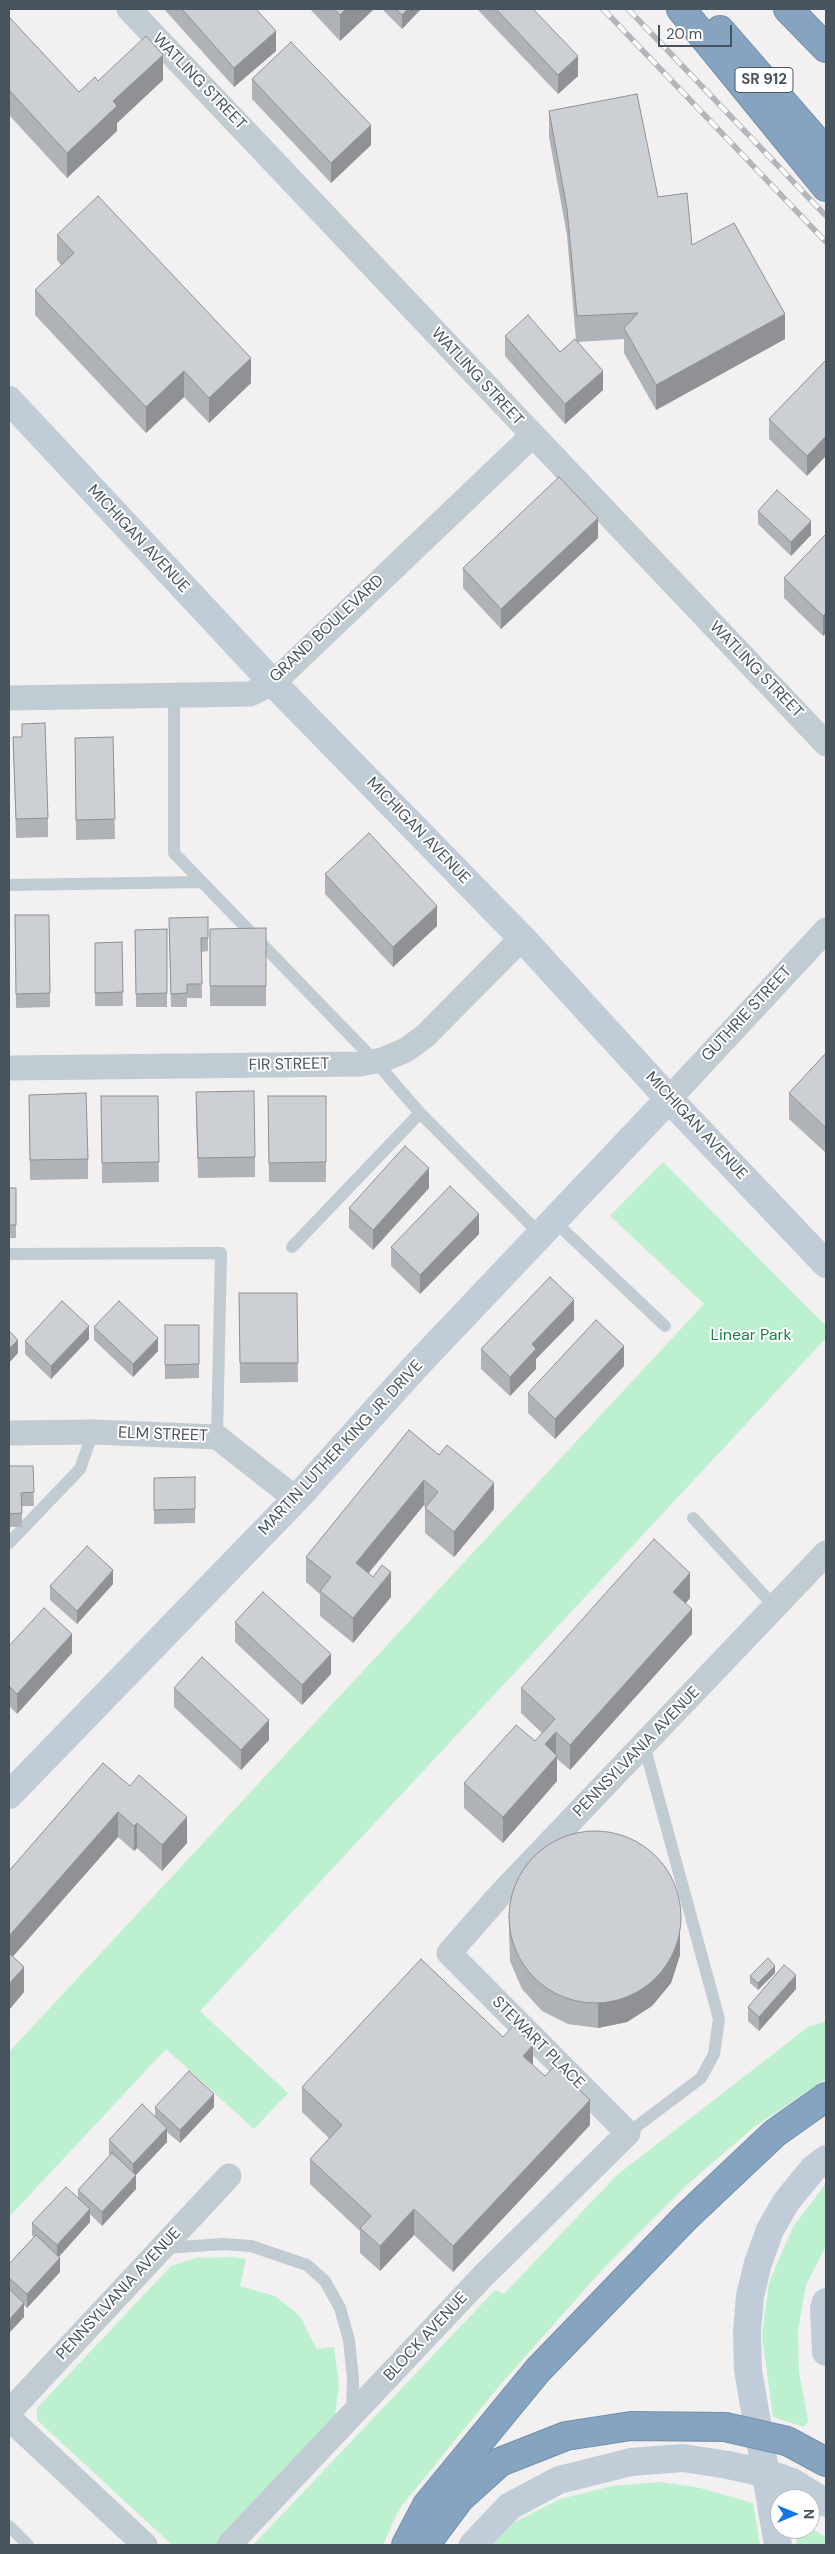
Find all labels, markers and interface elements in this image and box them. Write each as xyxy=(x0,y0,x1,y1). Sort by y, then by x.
scale bar xyxy=(660,15,734,47)
text: 20 m xyxy=(666,24,702,44)
street label: WATLING STREET xyxy=(148,30,250,134)
road number: SR 912 xyxy=(735,68,793,92)
street label: WATLING STREET xyxy=(427,324,527,430)
street label: MICHIGAN AVENUE xyxy=(83,481,193,597)
street label: GRAND BOULEVARD xyxy=(266,571,388,687)
street label: WATLING STREET xyxy=(705,618,807,722)
street label: MICHIGAN AVENUE xyxy=(362,774,474,888)
street label: GUTHRIE STREET xyxy=(698,962,796,1066)
street label: FIR STREET xyxy=(249,1055,329,1075)
street label: MICHIGAN AVENUE xyxy=(641,1068,751,1184)
park label: Linear Park xyxy=(710,1326,792,1346)
street label: MARTIN LUTHER KING JR. DRIVE xyxy=(255,1357,427,1539)
street label: ELM STREET xyxy=(118,1424,208,1446)
street label: PENNSYLVANIA AVENUE xyxy=(570,1683,704,1821)
street label: STEWART PLACE xyxy=(488,1993,588,2093)
street label: PENNSYLVANIA AVENUE xyxy=(53,2224,185,2364)
street label: BLOCK AVENUE xyxy=(380,2289,472,2385)
north arrow xyxy=(770,2489,820,2539)
text: N xyxy=(800,2509,818,2519)

